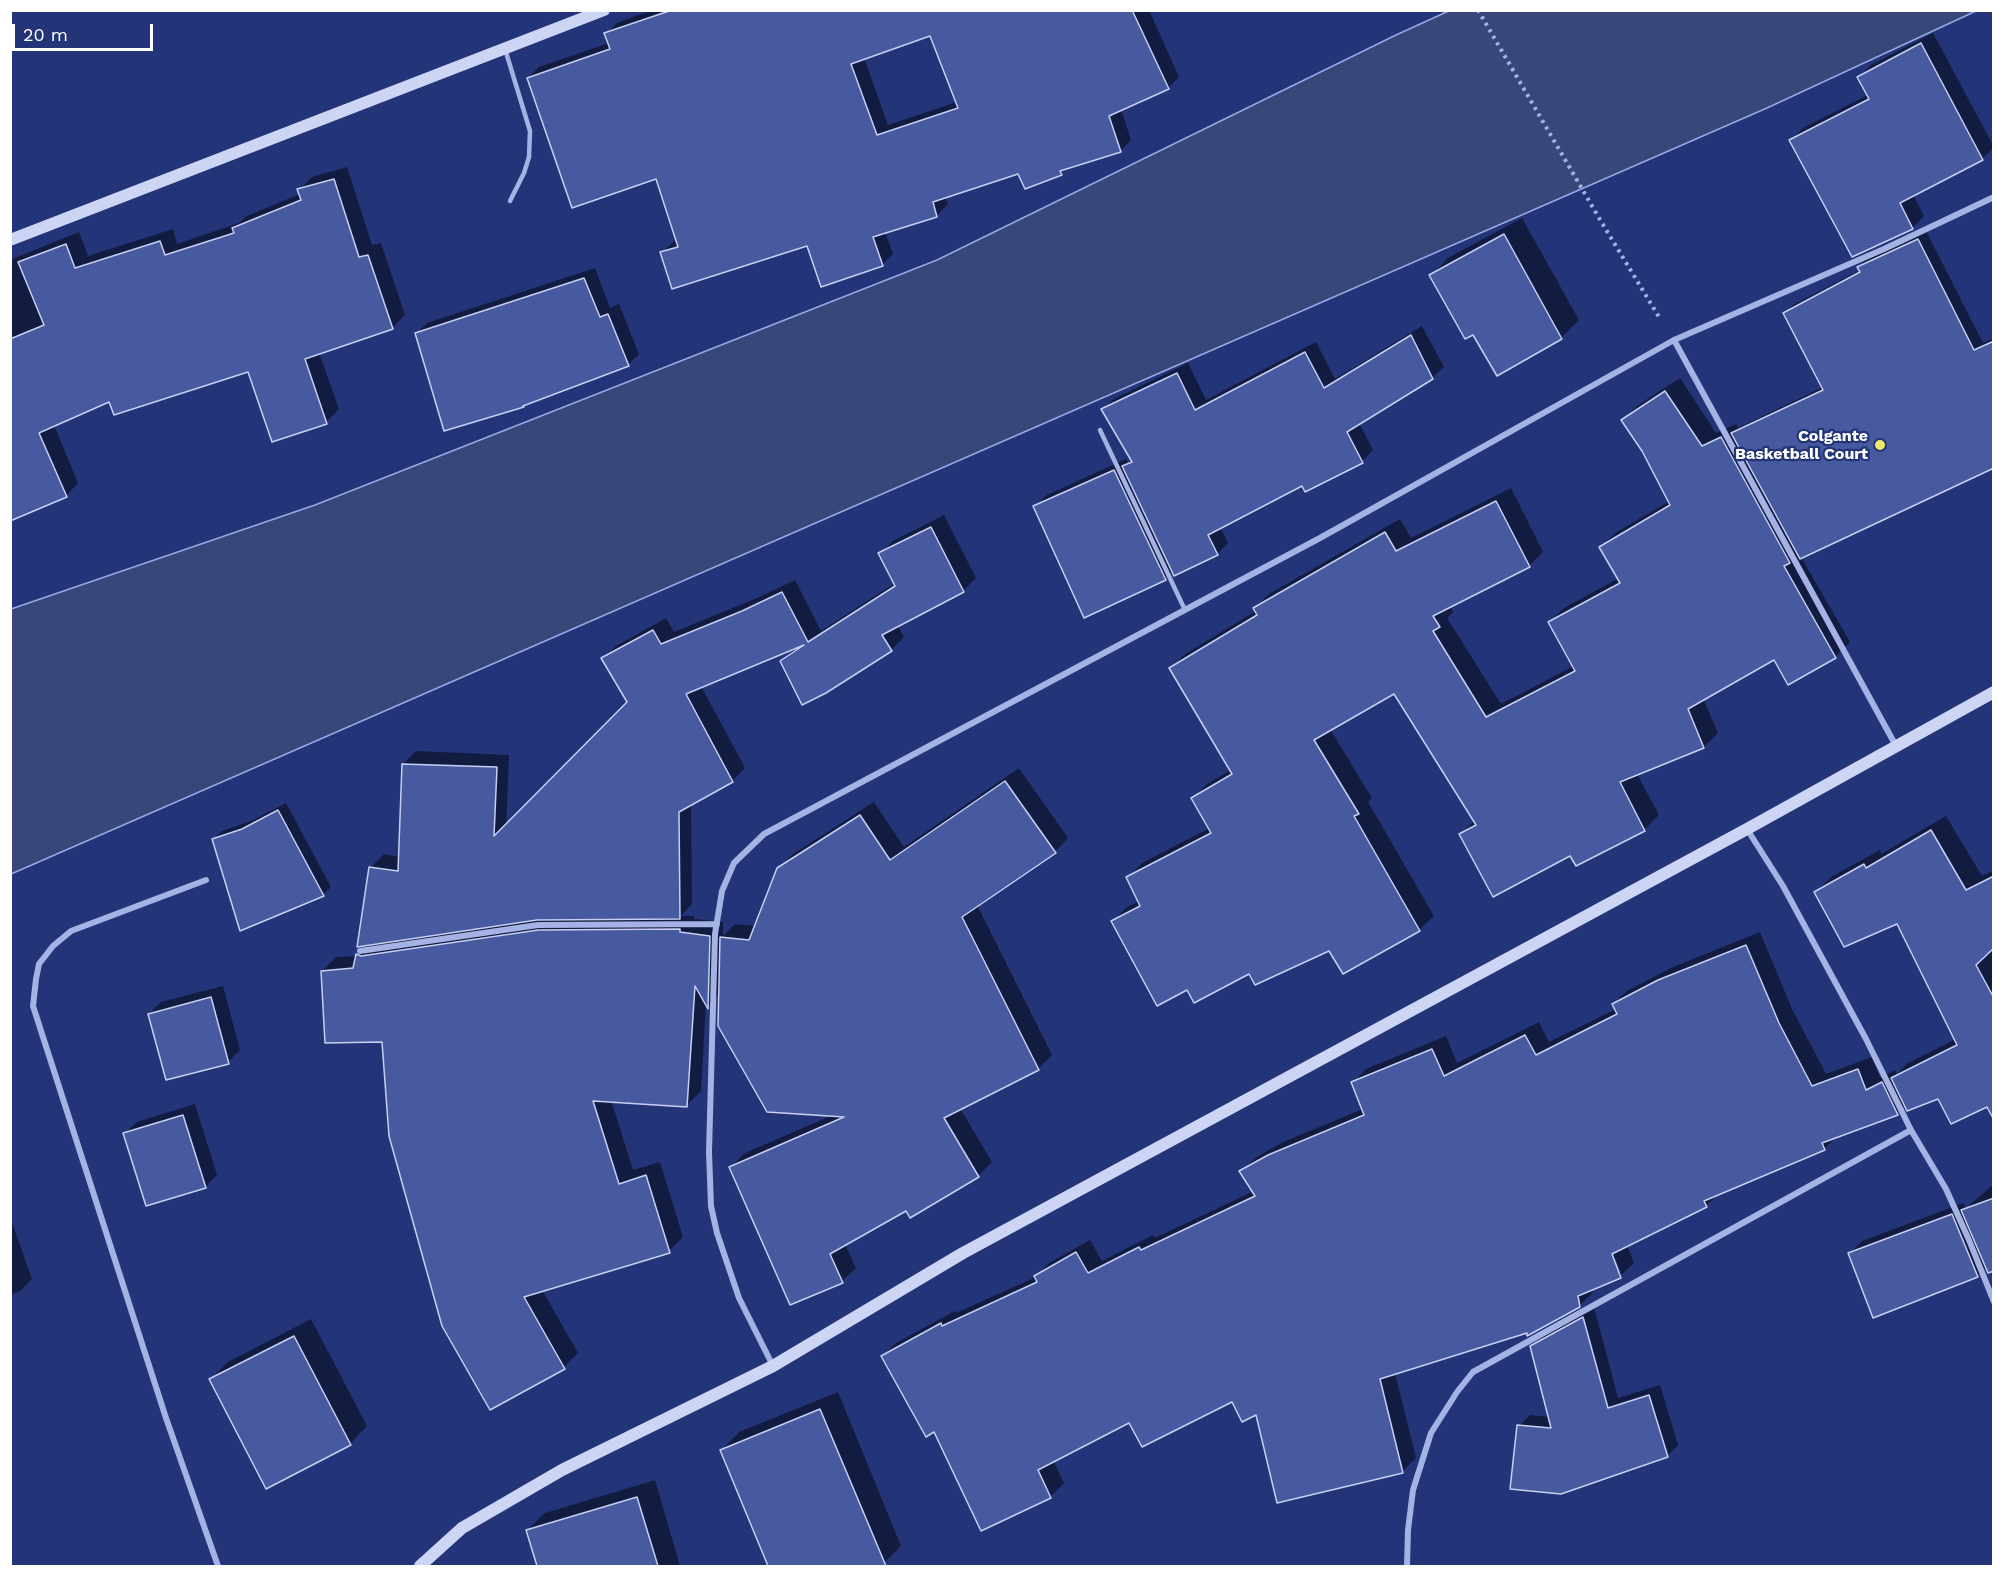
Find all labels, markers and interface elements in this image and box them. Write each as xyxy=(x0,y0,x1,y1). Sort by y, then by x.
scale bar xyxy=(15,12,156,50)
text: 20 m xyxy=(23,24,68,45)
place label: Colgante Basketball Court xyxy=(1735,426,1868,464)
marker: Colgante Basketball Court xyxy=(1873,438,1887,452)

